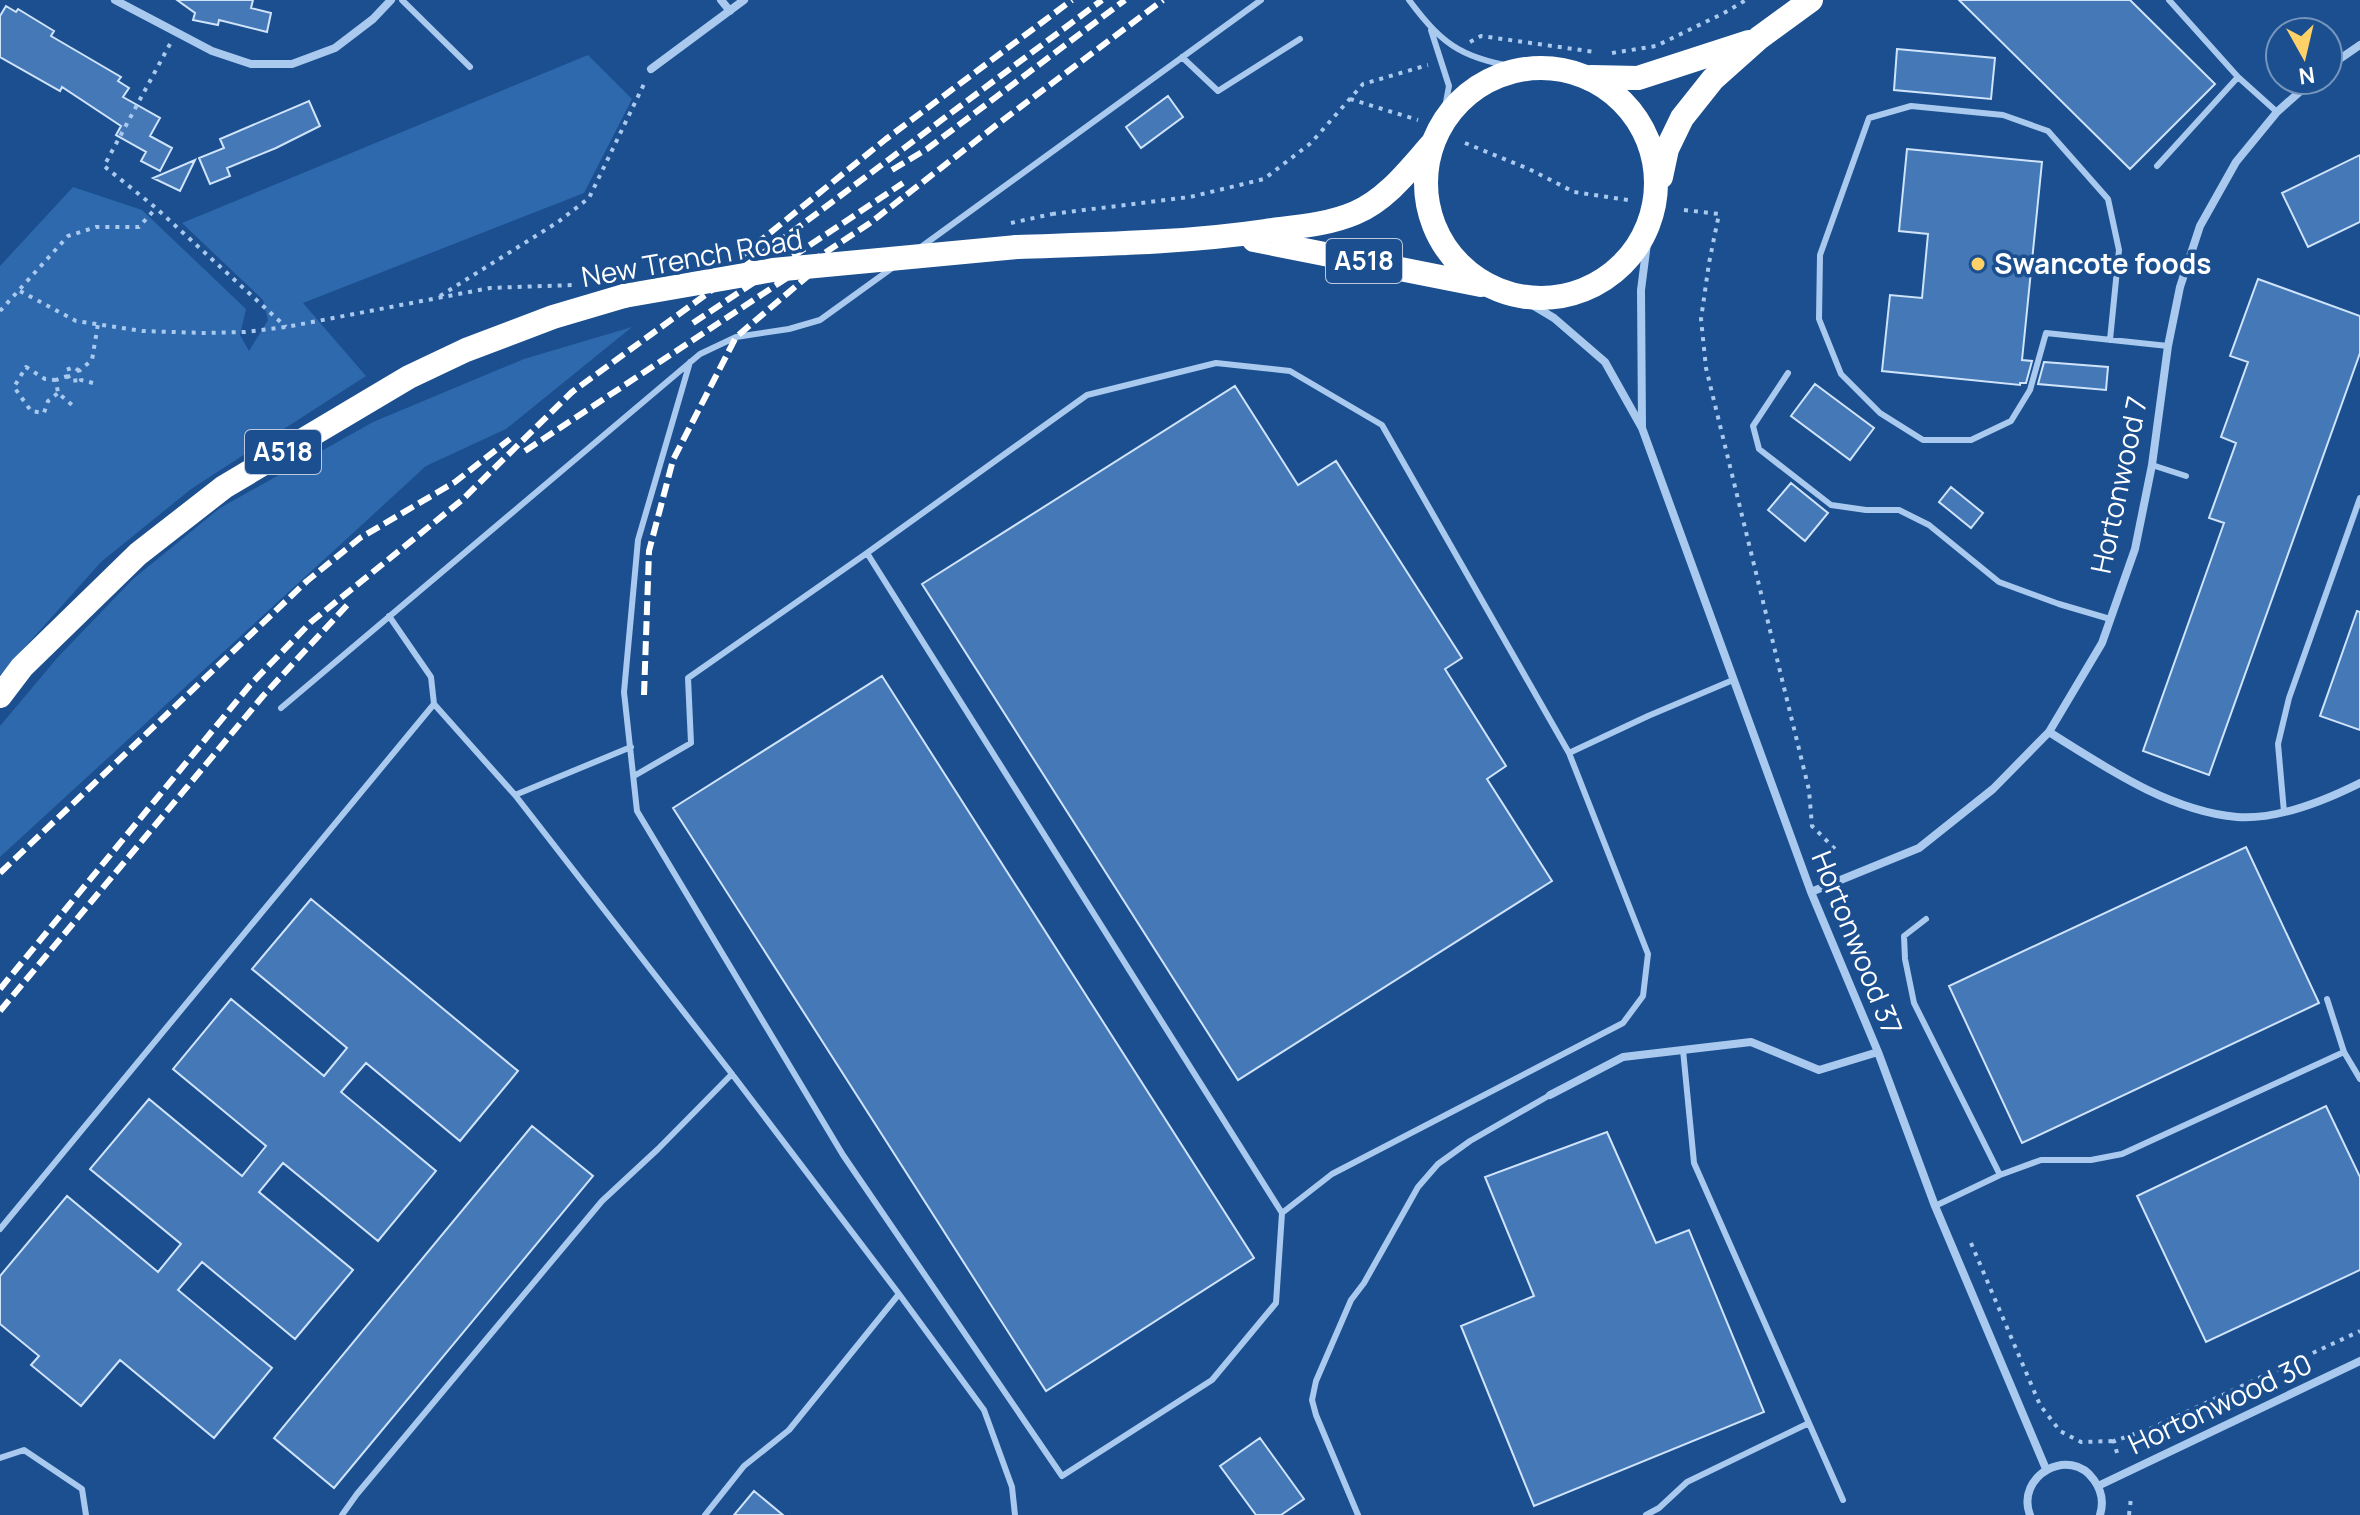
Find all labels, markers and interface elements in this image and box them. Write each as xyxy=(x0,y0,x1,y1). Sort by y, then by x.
north arrow xyxy=(2264,16,2344,96)
text: N xyxy=(2297,60,2317,92)
street label: New Trench Road xyxy=(578,219,805,295)
road number: A518 xyxy=(1326,239,1402,283)
place label: Swancote foods xyxy=(1994,244,2211,282)
marker: Swancote foods xyxy=(1969,255,1987,273)
street label: Hortonwood 7 xyxy=(2081,393,2155,577)
road number: A518 xyxy=(245,430,321,474)
street label: Hortonwood 37 xyxy=(1804,845,1912,1040)
street label: Hortonwood 30 xyxy=(2122,1344,2318,1462)

